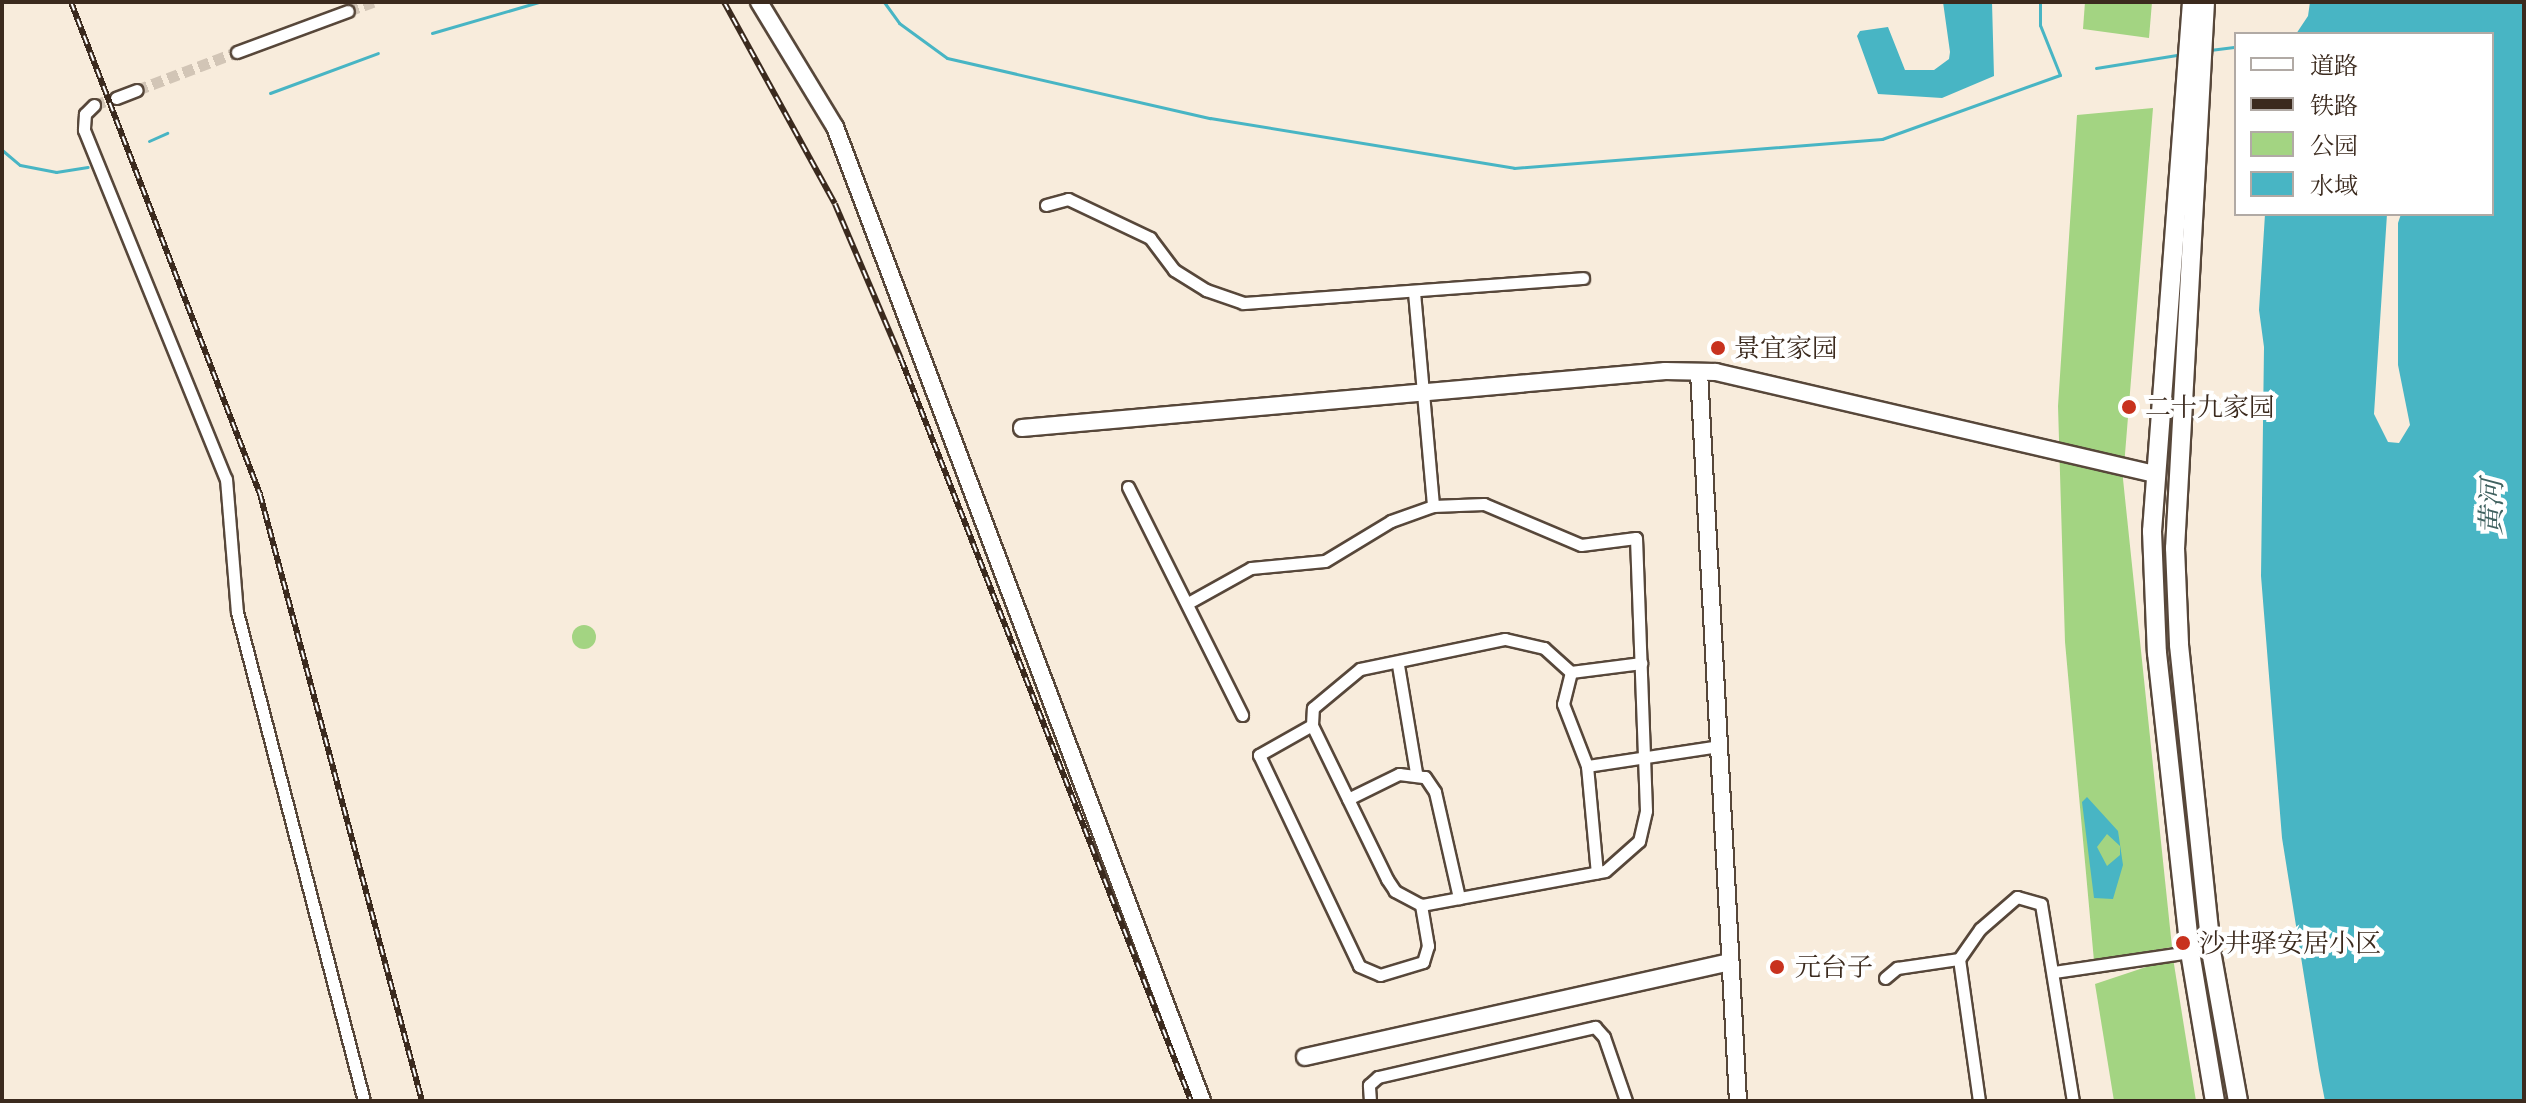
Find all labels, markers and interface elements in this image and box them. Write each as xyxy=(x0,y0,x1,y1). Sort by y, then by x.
legend xyxy=(2234,32,2494,216)
text: 道路 xyxy=(2310,48,2358,83)
text: 铁路 xyxy=(2310,88,2358,123)
text: 公园 xyxy=(2310,128,2358,163)
text: 水域 xyxy=(2310,168,2358,203)
place label: 景宜家园 xyxy=(1734,332,1838,364)
marker: 景宜家园 xyxy=(1709,339,1727,357)
place label: 二十九家园 xyxy=(2145,391,2275,423)
marker: 二十九家园 xyxy=(2120,398,2138,416)
water label: 黄河 xyxy=(2474,479,2508,535)
place label: 沙井驿安居小区 xyxy=(2199,927,2381,959)
marker: 沙井驿安居小区 xyxy=(2174,934,2192,952)
place label: 元台子 xyxy=(1795,951,1873,983)
marker: 元台子 xyxy=(1766,956,1788,978)

